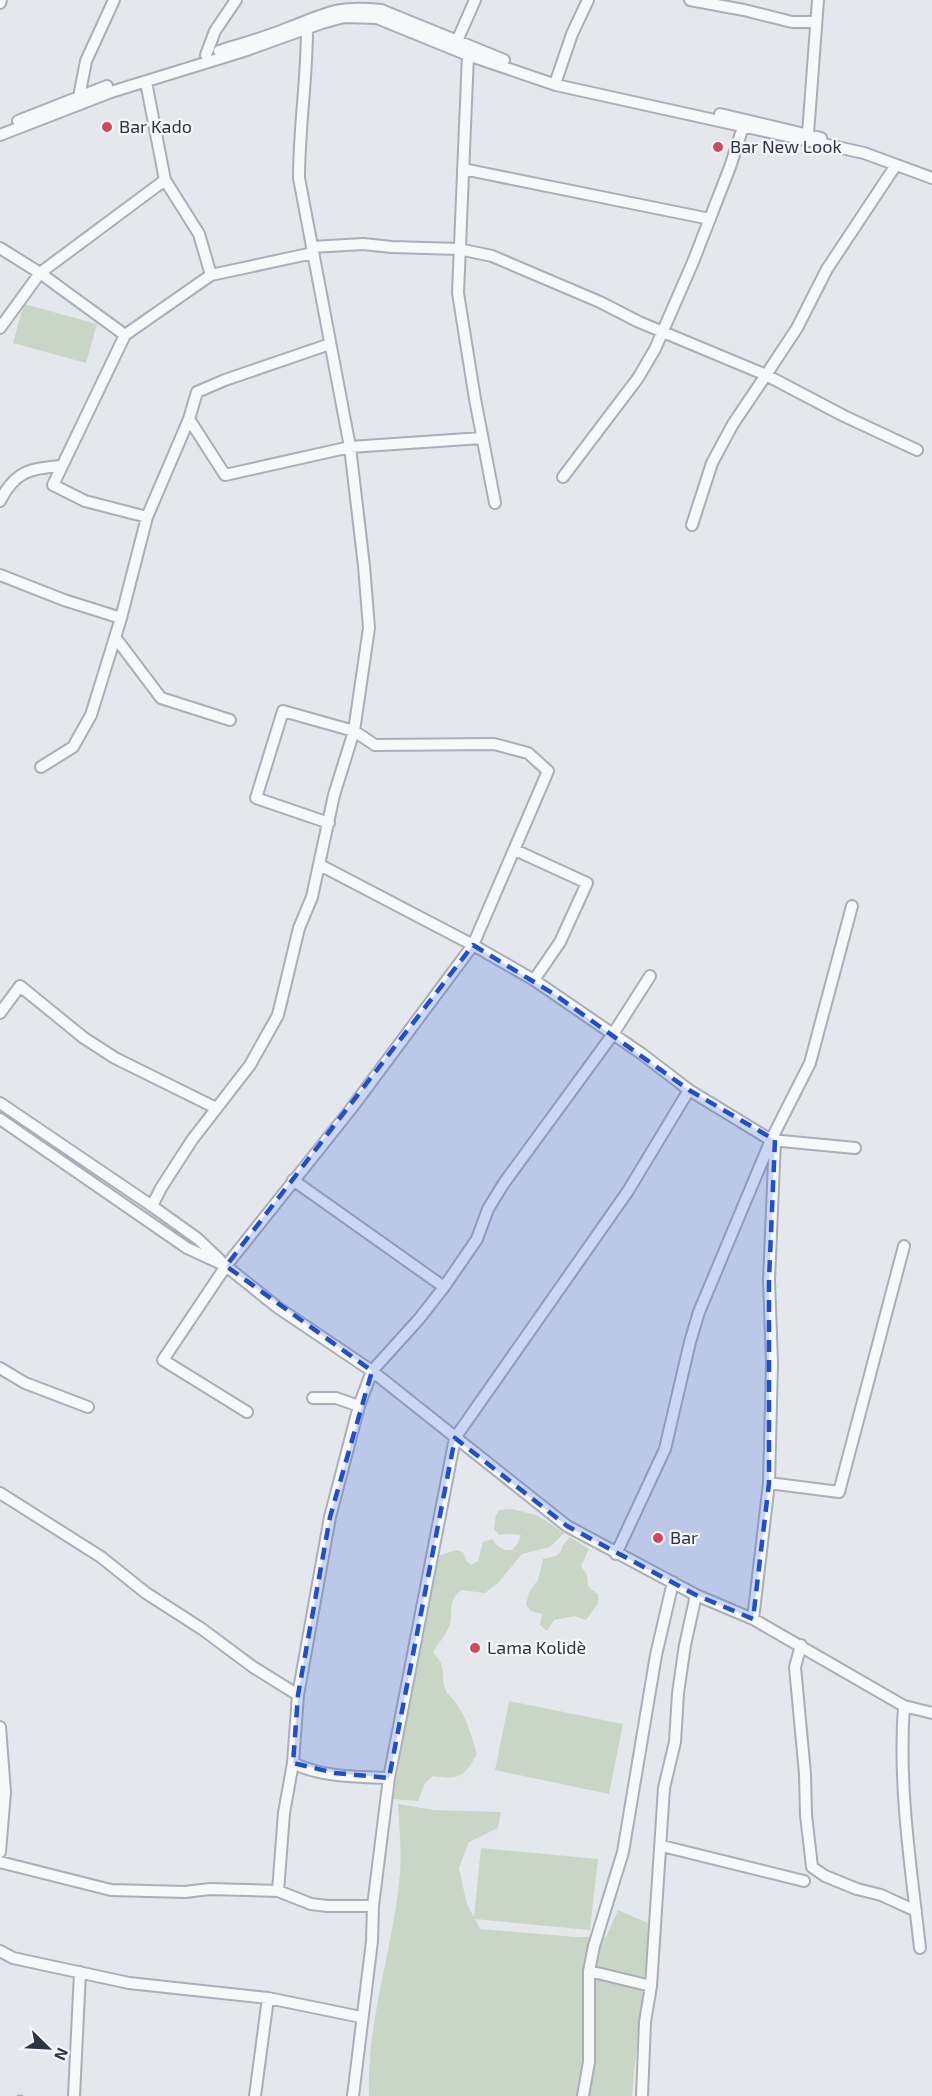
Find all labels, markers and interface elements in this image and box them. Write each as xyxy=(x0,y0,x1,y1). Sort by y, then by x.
place label: Bar Kado xyxy=(119,115,192,137)
marker: Bar Kado xyxy=(100,120,114,134)
place label: Bar New Look xyxy=(730,135,842,157)
marker: Bar New Look xyxy=(711,140,725,154)
place label: Bar xyxy=(670,1526,698,1548)
marker: Bar xyxy=(651,1531,665,1545)
place label: Lama Kolidè xyxy=(487,1636,586,1658)
marker: Lama Kolidè xyxy=(468,1641,482,1655)
north arrow xyxy=(18,2018,78,2078)
text: N xyxy=(51,2045,73,2063)

